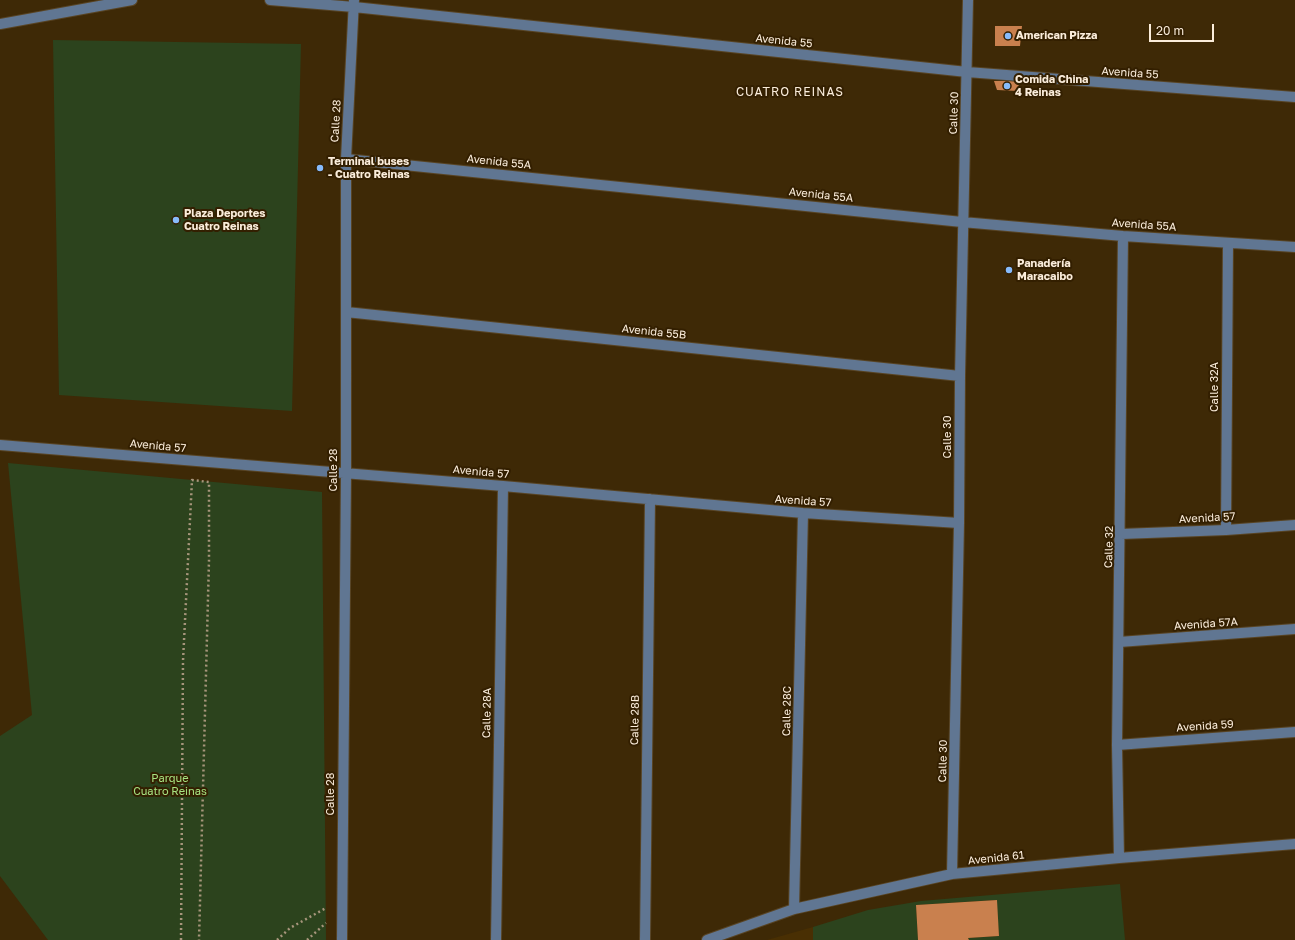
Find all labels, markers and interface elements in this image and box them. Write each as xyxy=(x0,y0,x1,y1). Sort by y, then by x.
scale bar xyxy=(1151,16,1216,42)
text: 20 m xyxy=(1156,23,1184,38)
place label: American Pizza xyxy=(1016,29,1097,43)
street label: Avenida 55 xyxy=(755,31,813,51)
marker: American Pizza xyxy=(1003,31,1013,41)
street label: Avenida 55 xyxy=(1101,64,1159,82)
place label: Comida China 4 Reinas xyxy=(1015,73,1088,99)
marker: Comida China 4 Reinas xyxy=(1002,81,1012,91)
district label: CUATRO REINAS xyxy=(736,85,844,99)
street label: Calle 30 xyxy=(947,91,961,135)
street label: Calle 28 xyxy=(328,99,344,143)
street label: Avenida 55A xyxy=(466,152,532,172)
place label: Terminal buses - Cuatro Reinas xyxy=(328,155,410,181)
marker: Terminal buses - Cuatro Reinas xyxy=(315,163,325,173)
street label: Avenida 55A xyxy=(788,185,854,205)
place label: Plaza Deportes Cuatro Reinas xyxy=(184,207,265,233)
marker: Plaza Deportes Cuatro Reinas xyxy=(171,215,181,225)
street label: Avenida 55A xyxy=(1111,216,1177,234)
place label: Panadería Maracaibo xyxy=(1017,257,1073,283)
marker: Panadería Maracaibo xyxy=(1004,265,1014,275)
street label: Avenida 55B xyxy=(621,322,687,342)
street label: Calle 32A xyxy=(1208,362,1222,412)
street label: Calle 30 xyxy=(941,415,955,459)
street label: Avenida 57 xyxy=(129,437,187,455)
street label: Calle 28 xyxy=(327,449,341,491)
street label: Avenida 57 xyxy=(452,463,510,481)
street label: Avenida 57 xyxy=(774,492,832,510)
street label: Avenida 57 xyxy=(1178,510,1236,526)
street label: Calle 32 xyxy=(1102,526,1116,568)
street label: Avenida 57A xyxy=(1174,615,1238,633)
street label: Calle 28C xyxy=(780,686,794,736)
street label: Calle 28A xyxy=(480,688,494,738)
street label: Calle 28B xyxy=(628,695,642,745)
street label: Avenida 59 xyxy=(1176,717,1234,735)
street label: Calle 30 xyxy=(936,739,950,783)
park label: Parque Cuatro Reinas xyxy=(133,772,207,798)
street label: Calle 28 xyxy=(324,773,338,815)
street label: Avenida 61 xyxy=(967,848,1025,868)

